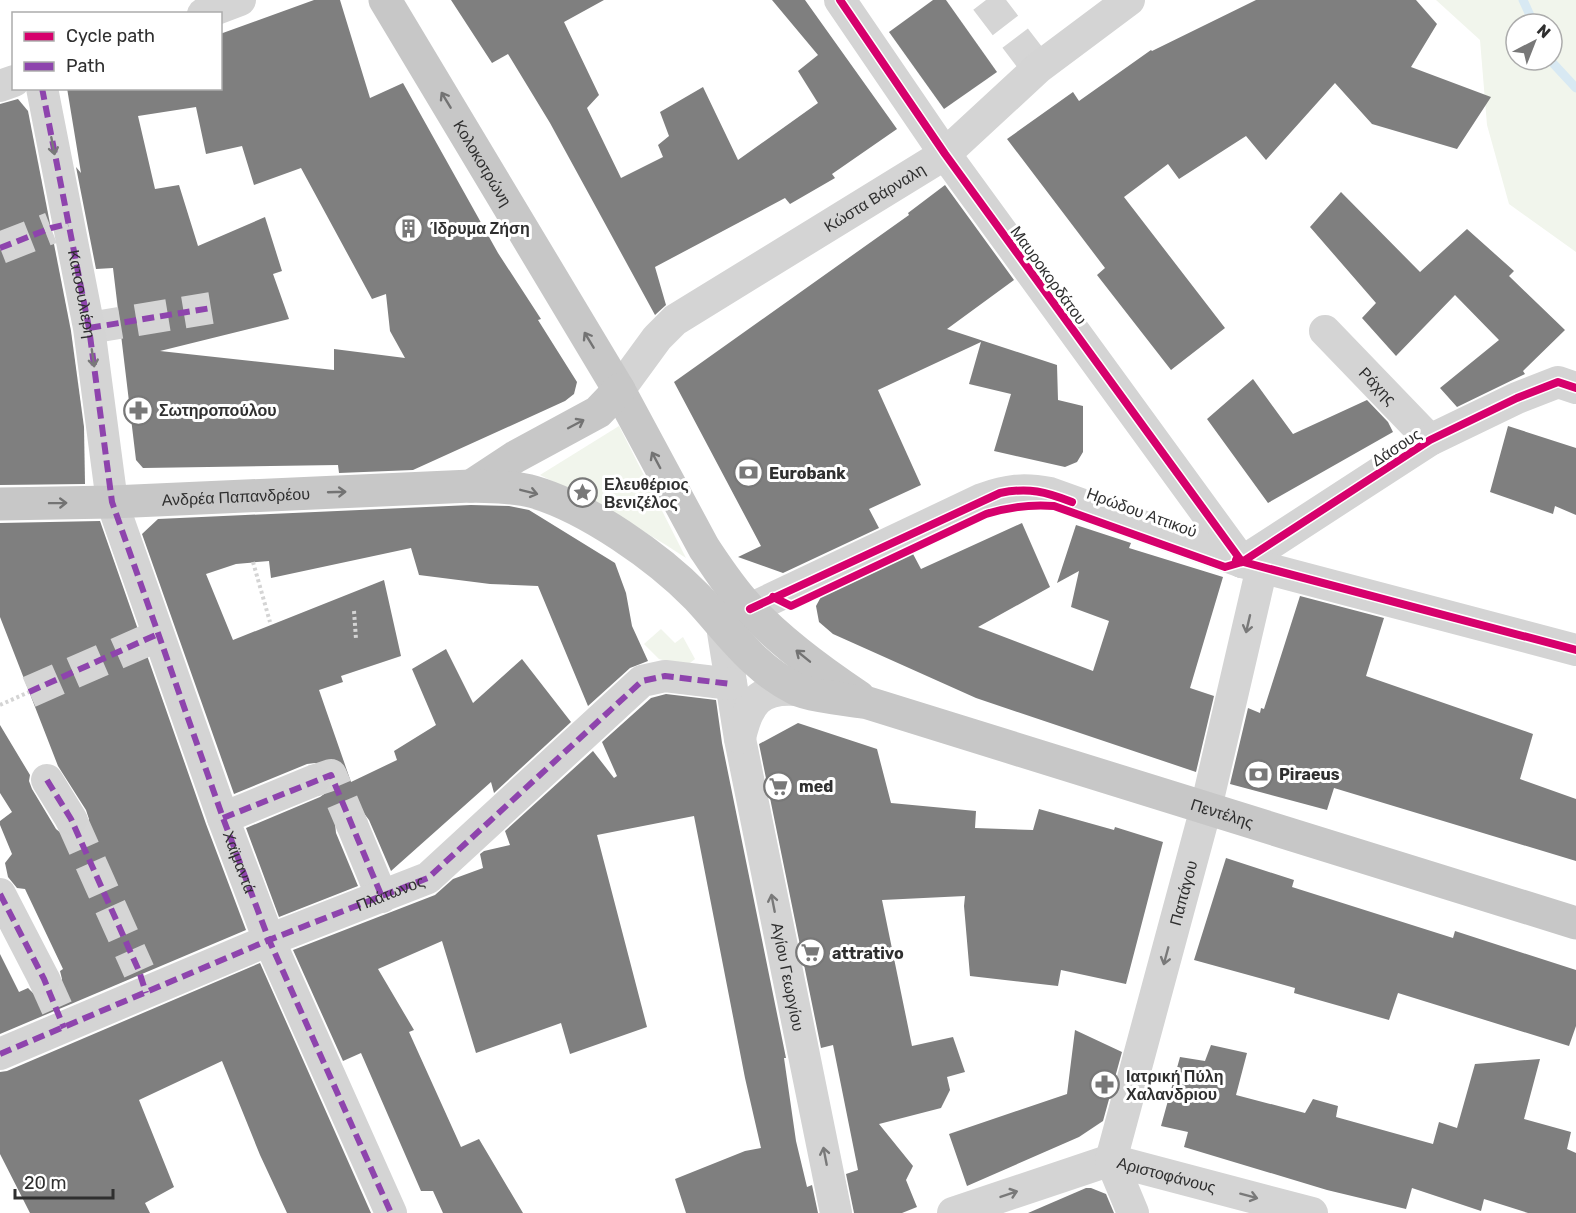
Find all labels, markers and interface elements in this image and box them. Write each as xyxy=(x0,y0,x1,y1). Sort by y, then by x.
legend xyxy=(12,12,222,90)
north arrow xyxy=(1504,12,1564,72)
text: N xyxy=(1533,20,1554,42)
text: Cycle path xyxy=(66,25,155,47)
text: Path xyxy=(66,55,105,77)
one-way arrow xyxy=(439,92,451,109)
street label: Κολοκοτρώνη xyxy=(449,117,515,210)
one-way arrow xyxy=(48,136,59,155)
street label: Κώστα Βάρναλη xyxy=(821,160,929,236)
building icon: Ίδρυμα Ζήση xyxy=(393,212,425,244)
place label: Ίδρυμα Ζήση xyxy=(430,219,530,238)
street label: Μαυροκορδάτου xyxy=(1007,222,1091,328)
street label: Κατσουλιέρη xyxy=(64,248,99,340)
one-way arrow xyxy=(582,332,594,349)
one-way arrow xyxy=(87,348,98,368)
street label: Ράχης xyxy=(1355,363,1400,409)
pharmacy icon: Σωτηροπούλου xyxy=(122,394,154,426)
place label: Σωτηροπούλου xyxy=(159,401,277,420)
one-way arrow xyxy=(566,418,584,429)
street label: Δάσους xyxy=(1368,424,1425,470)
one-way arrow xyxy=(650,451,661,469)
bank icon: Eurobank xyxy=(732,457,764,489)
place label: Eurobank xyxy=(769,464,846,483)
place label: Ελευθέριος Βενιζέλος xyxy=(604,475,689,512)
place icon: Ελευθέριος Βενιζέλος xyxy=(567,477,599,509)
street label: Ανδρέα Παπανδρέου xyxy=(161,484,310,510)
street label: Ηρώδου Αττικού xyxy=(1084,484,1200,541)
one-way arrow xyxy=(327,486,347,497)
one-way arrow xyxy=(519,486,538,498)
one-way arrow xyxy=(48,497,68,508)
one-way arrow xyxy=(1242,614,1254,633)
one-way arrow xyxy=(795,650,811,663)
bank icon: Piraeus xyxy=(1242,758,1274,790)
place label: Piraeus xyxy=(1279,765,1340,784)
supermarket icon: med xyxy=(762,770,794,802)
place label: med xyxy=(799,777,833,796)
street label: Πεντέλης xyxy=(1188,795,1256,832)
street label: Χαϊμαντά xyxy=(219,828,260,896)
street label: Παπάγου xyxy=(1166,858,1201,928)
street label: Πλάτωνος xyxy=(353,871,427,915)
one-way arrow xyxy=(767,894,778,913)
street label: Αγίου Γεωργίου xyxy=(767,921,808,1033)
supermarket icon: attrativo xyxy=(795,937,827,969)
place label: attrativo xyxy=(832,944,904,963)
one-way arrow xyxy=(1160,946,1171,965)
place label: Ιατρική Πύλη Χαλανδριου xyxy=(1126,1067,1223,1104)
pharmacy icon: Ιατρική Πύλη Χαλανδριου xyxy=(1089,1069,1121,1101)
one-way arrow xyxy=(819,1146,830,1166)
street label: Αριστοφάνους xyxy=(1115,1153,1218,1197)
scale bar xyxy=(15,1162,112,1200)
text: 20 m xyxy=(24,1172,66,1194)
one-way arrow xyxy=(999,1188,1018,1199)
one-way arrow xyxy=(1239,1191,1258,1203)

